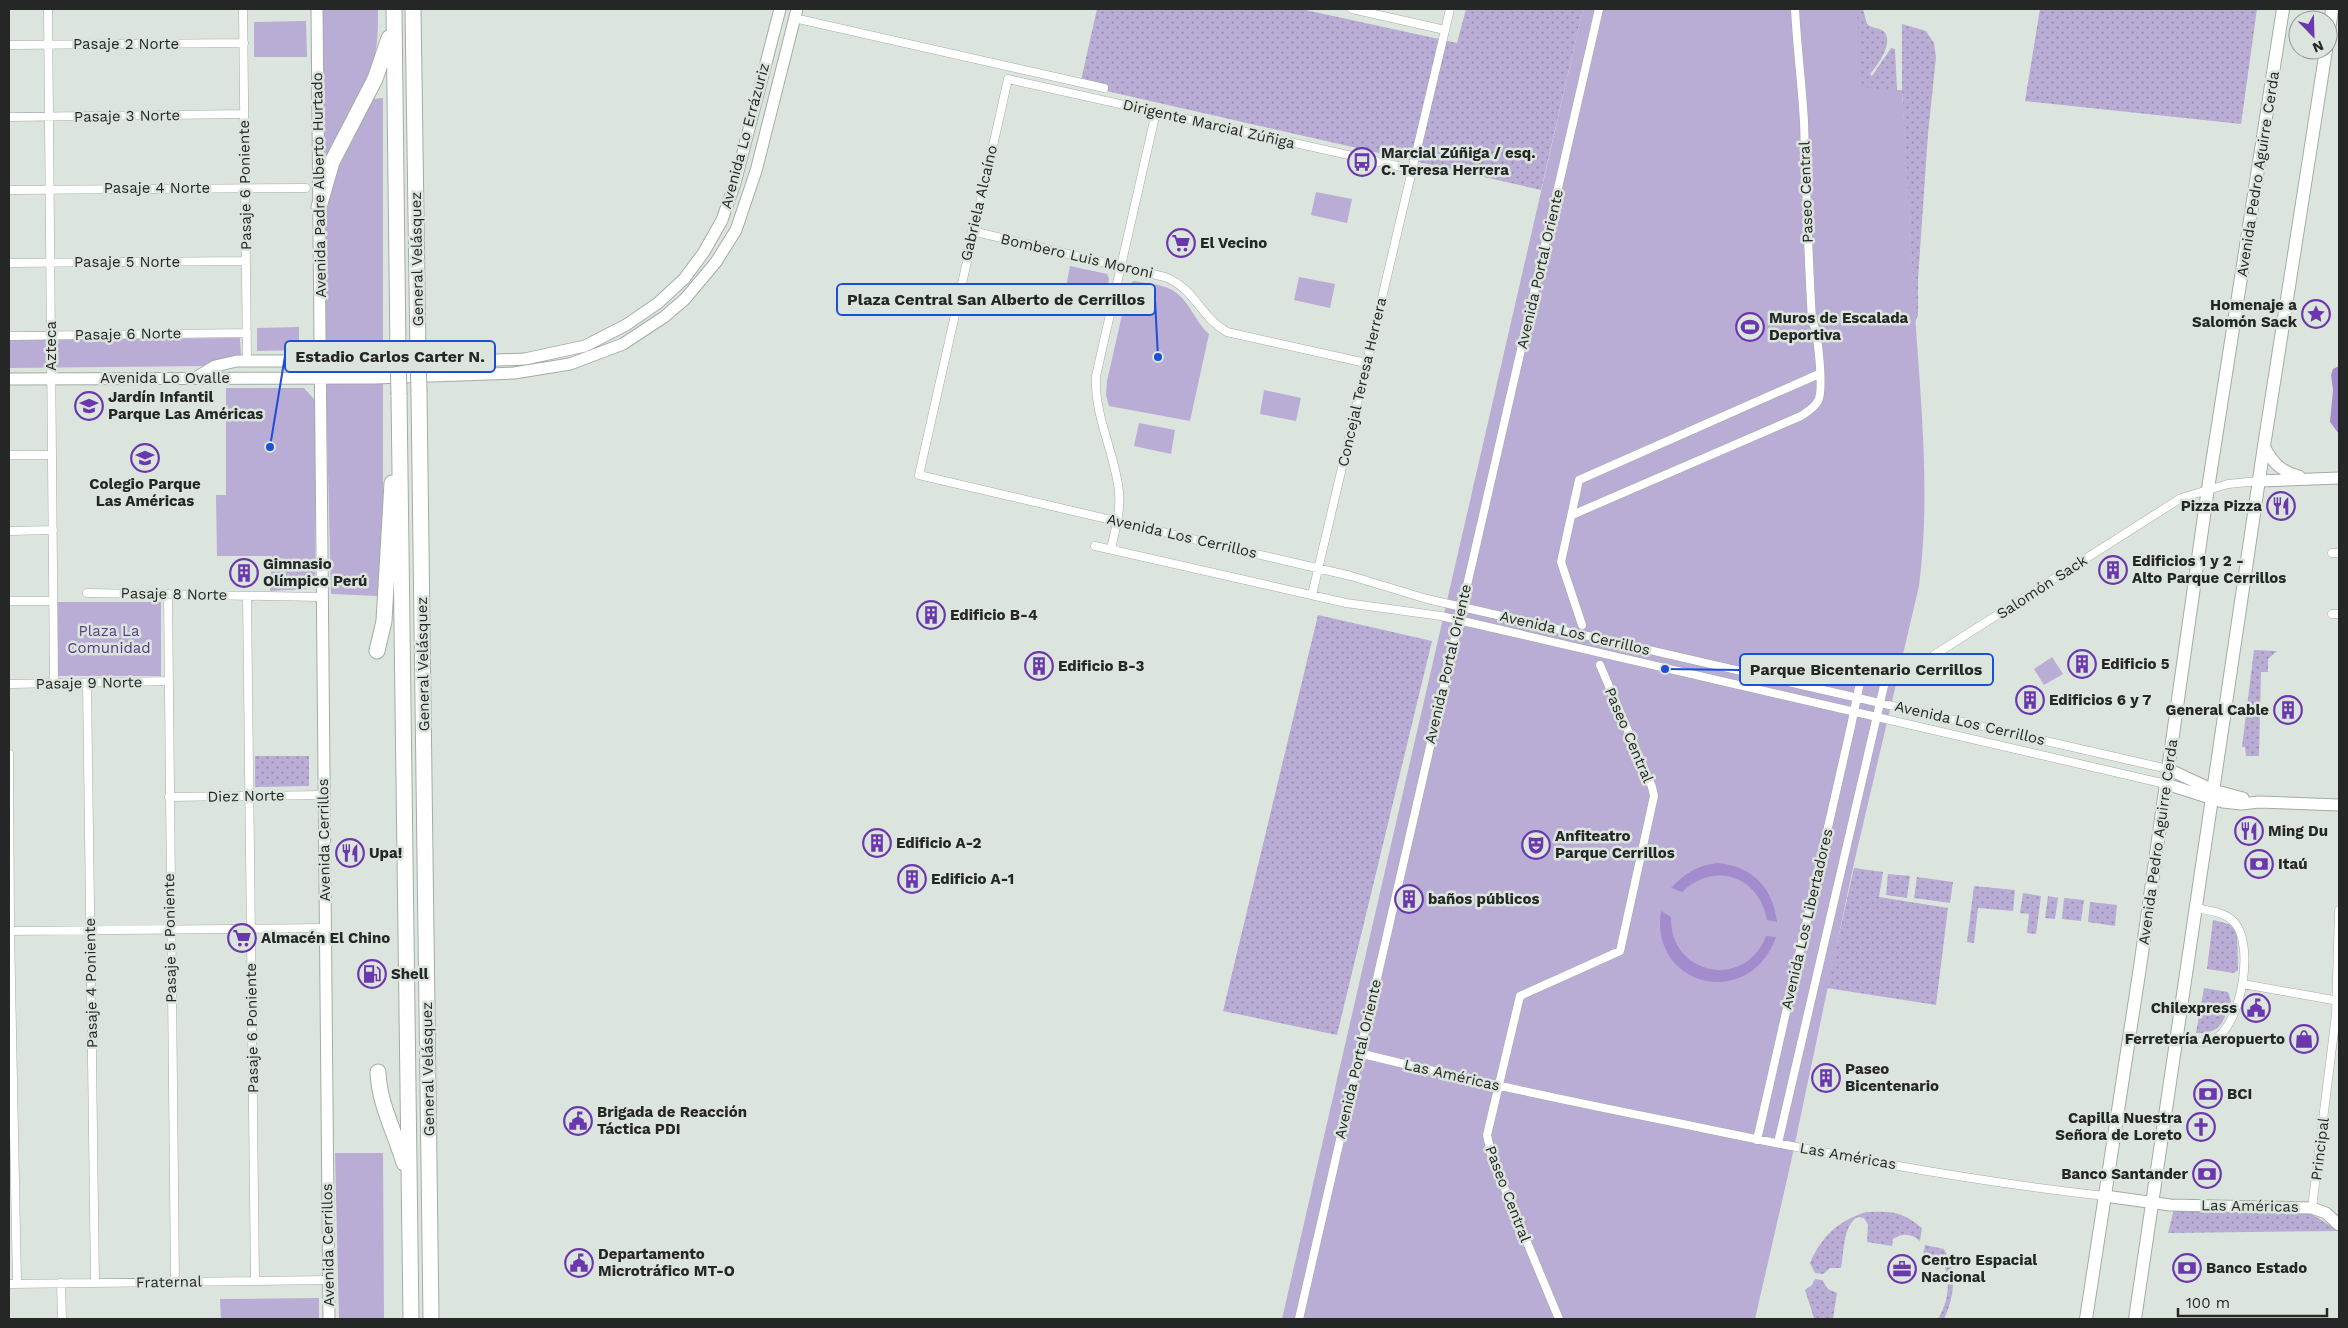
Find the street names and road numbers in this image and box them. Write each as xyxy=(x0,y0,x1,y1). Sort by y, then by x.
street label: Pasaje 2 Norte xyxy=(73,35,179,53)
street label: Avenida Lo Errázuriz xyxy=(717,61,773,211)
street label: Avenida Pedro Aguirre Cerda xyxy=(2233,69,2283,278)
street label: Avenida Padre Alberto Hurtado xyxy=(308,72,330,298)
street label: Dirigente Marcial Zúñiga xyxy=(1121,95,1297,153)
street label: Pasaje 3 Norte xyxy=(74,106,180,126)
street label: Pasaje 6 Poniente xyxy=(235,120,255,250)
street label: Paseo Central xyxy=(1795,140,1817,243)
street label: Gabriela Alcaíno xyxy=(957,143,1001,263)
street label: Pasaje 4 Norte xyxy=(104,179,210,197)
street label: Avenida Portal Oriente xyxy=(1513,187,1567,351)
street label: General Velásquez xyxy=(407,192,427,326)
street label: Bombero Luis Moroni xyxy=(999,230,1155,282)
street label: Pasaje 5 Norte xyxy=(74,253,180,271)
street label: Concejal Teresa Herrera xyxy=(1334,295,1390,468)
street label: Azteca xyxy=(42,321,60,371)
street label: Pasaje 6 Norte xyxy=(75,324,181,344)
street label: Avenida Lo Ovalle xyxy=(100,369,230,387)
street label: Avenida Los Cerrillos xyxy=(1105,510,1259,562)
street label: Salomón Sack xyxy=(1993,551,2091,623)
street label: Avenida Portal Oriente xyxy=(1421,582,1475,746)
street label: Pasaje 8 Norte xyxy=(121,584,227,604)
street label: General Velásquez xyxy=(413,597,433,731)
street label: Avenida Los Cerrillos xyxy=(1498,607,1652,659)
street label: Pasaje 9 Norte xyxy=(36,673,142,693)
street label: Paseo Central xyxy=(1601,685,1657,786)
street label: Avenida Los Cerrillos xyxy=(1893,697,2047,749)
street label: Avenida Pedro Aguirre Cerda xyxy=(2135,737,2181,946)
street label: Avenida Cerrillos xyxy=(314,778,334,902)
street label: Diez Norte xyxy=(207,786,285,806)
street label: Avenida Los Libertadores xyxy=(1777,827,1837,1011)
street label: Pasaje 5 Poniente xyxy=(160,873,180,1003)
street label: Pasaje 4 Poniente xyxy=(81,918,101,1048)
street label: Pasaje 6 Poniente xyxy=(242,963,262,1093)
street label: Avenida Portal Oriente xyxy=(1331,977,1385,1141)
street label: General Velásquez xyxy=(418,1002,438,1136)
street label: Las Américas xyxy=(1402,1055,1502,1095)
street label: Principal xyxy=(2307,1116,2333,1182)
street label: Las Américas xyxy=(1798,1139,1898,1173)
street label: Paseo Central xyxy=(1481,1143,1535,1245)
street label: Avenida Cerrillos xyxy=(318,1183,338,1307)
street label: Las Américas xyxy=(2201,1196,2299,1216)
street label: Fraternal xyxy=(136,1272,203,1292)

